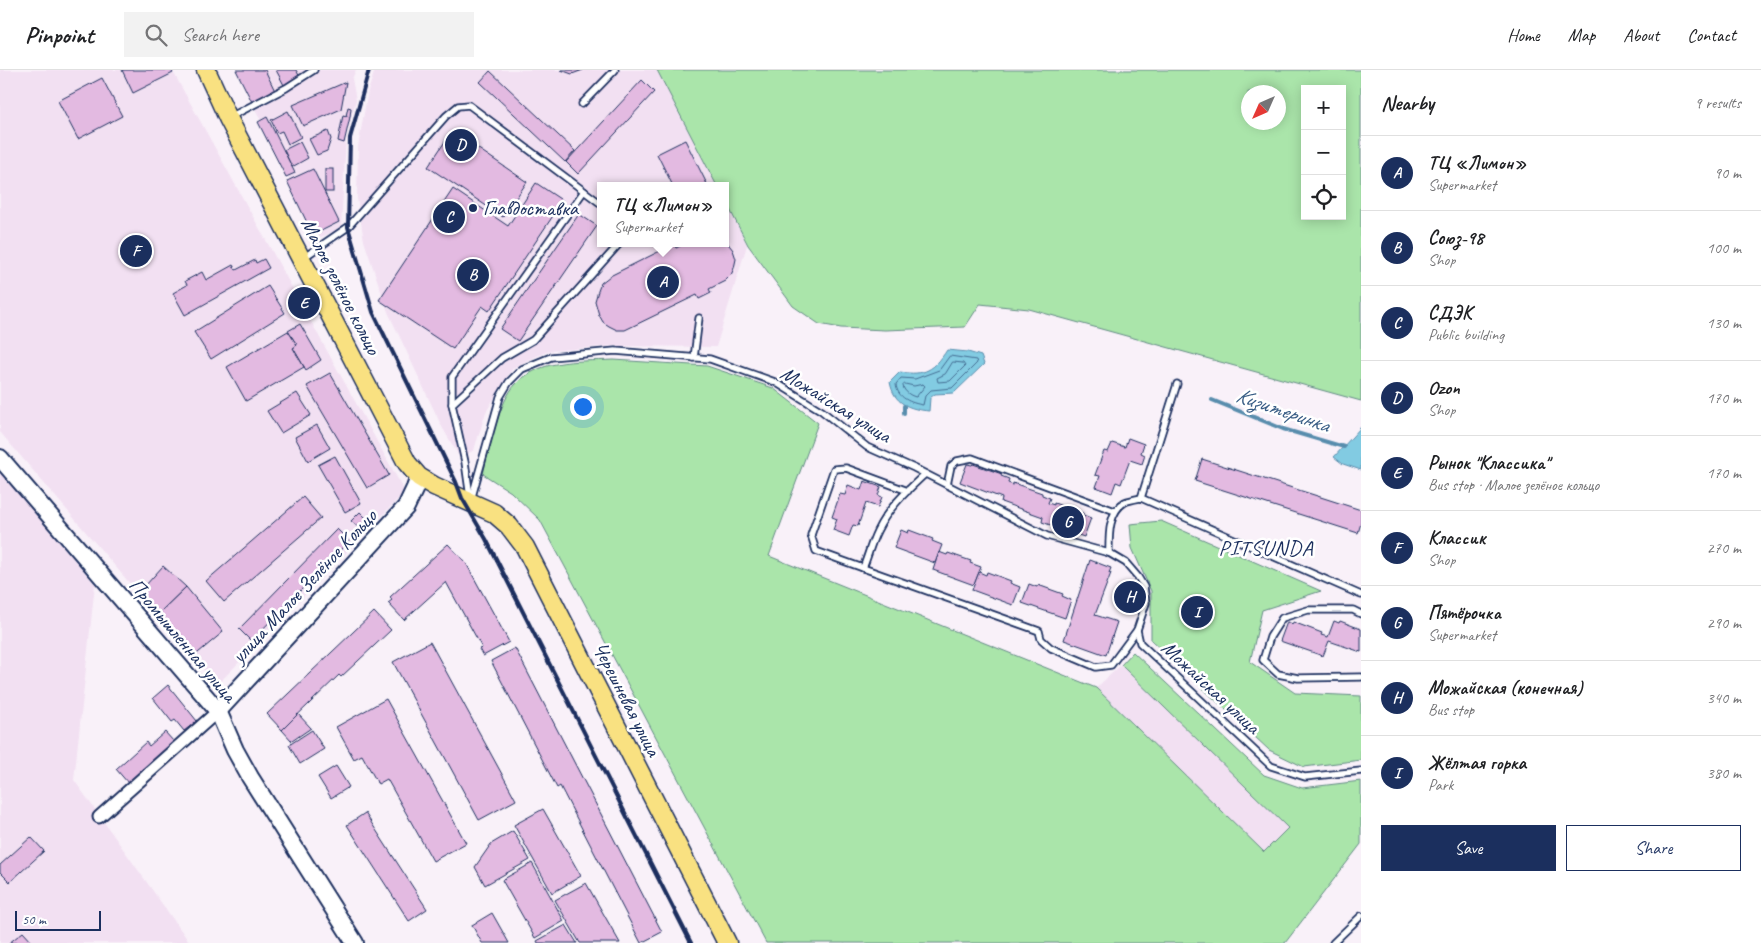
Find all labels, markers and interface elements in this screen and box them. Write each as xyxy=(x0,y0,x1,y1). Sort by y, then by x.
search box xyxy=(124,12,474,57)
text: Pinpoint xyxy=(25,20,94,50)
icon: search xyxy=(142,21,170,49)
text: Search here xyxy=(182,23,259,47)
text: Home xyxy=(1507,24,1540,46)
text: Map xyxy=(1568,24,1595,46)
text: About xyxy=(1623,24,1659,46)
text: Contact xyxy=(1687,24,1736,46)
north arrow xyxy=(1241,85,1286,130)
map controls xyxy=(1301,85,1346,220)
button: + xyxy=(1301,85,1346,130)
text: Nearby xyxy=(1381,90,1434,116)
text: 9 results xyxy=(1694,93,1741,113)
pin: D xyxy=(445,126,477,164)
button: − xyxy=(1301,130,1346,175)
text: ТЦ «Лимон» xyxy=(1428,151,1527,175)
text: A xyxy=(1393,163,1401,183)
text: 90 m xyxy=(1714,163,1741,183)
button: locate xyxy=(1301,175,1346,220)
text: Supermarket xyxy=(1428,175,1496,195)
popup xyxy=(597,182,729,247)
text: ТЦ «Лимон» xyxy=(614,193,712,217)
place label: Главдоставка xyxy=(483,195,580,221)
pin: C xyxy=(433,198,465,236)
marker: Главдоставка xyxy=(467,202,479,214)
street label: Малое зелёное кольцо xyxy=(295,213,387,360)
text: Supermarket xyxy=(614,217,682,237)
text: Союз-98 xyxy=(1428,226,1484,250)
pin: F xyxy=(120,232,152,270)
text: B xyxy=(1393,238,1401,258)
text: 100 m xyxy=(1707,238,1741,258)
text: Shop xyxy=(1428,250,1455,270)
pin: B xyxy=(457,256,489,294)
pin: A xyxy=(647,263,679,301)
pin: E xyxy=(288,284,320,322)
text: СДЭК xyxy=(1428,301,1472,325)
text: C xyxy=(1393,313,1401,333)
text: 130 m xyxy=(1707,313,1741,333)
text: Public building xyxy=(1428,325,1504,345)
street label: Можайская улица xyxy=(776,360,898,449)
text: Ozon xyxy=(1428,376,1460,400)
water label: Кизитеринка xyxy=(1232,381,1335,440)
text: D xyxy=(1392,388,1402,408)
text: 170 m xyxy=(1707,388,1741,408)
your location xyxy=(570,394,596,420)
text: Shop xyxy=(1428,400,1455,420)
text: Рынок "Классика" xyxy=(1428,451,1549,475)
text: E xyxy=(1393,463,1401,483)
text: 170 m xyxy=(1707,463,1741,483)
text: Bus stop · Малое зелёное кольцо xyxy=(1428,475,1599,495)
street label: улица Малое Зелёное Кольцо xyxy=(224,502,383,670)
pin: G xyxy=(1052,503,1084,541)
text: Классик xyxy=(1428,526,1485,550)
district label: PITSUNDA xyxy=(1219,534,1313,562)
text: F xyxy=(1393,538,1401,558)
text: 270 m xyxy=(1707,538,1741,558)
text: Shop xyxy=(1428,550,1455,570)
street label: Промышленная улица xyxy=(123,573,244,709)
pin: H xyxy=(1114,578,1146,616)
pin: I xyxy=(1181,593,1213,631)
text: Пятёрочка xyxy=(1428,601,1501,625)
text: G xyxy=(1393,613,1401,633)
text: 290 m xyxy=(1707,613,1741,633)
text: Supermarket xyxy=(1428,625,1496,645)
street label: Можайская улица xyxy=(1156,635,1267,740)
street label: Черешневая улица xyxy=(587,638,668,762)
text: Можайская (конечная) xyxy=(1428,676,1582,700)
text: H xyxy=(1392,688,1402,708)
text: 340 m xyxy=(1707,688,1741,708)
text: Bus stop xyxy=(1428,700,1474,720)
text: Жёлтая горка xyxy=(1428,751,1526,775)
text: I xyxy=(1394,763,1400,783)
text: 380 m xyxy=(1707,763,1741,783)
text: Park xyxy=(1428,775,1453,795)
button: Save xyxy=(1381,825,1556,871)
button: Share xyxy=(1566,825,1741,871)
scale bar xyxy=(15,908,101,931)
text: 50 m xyxy=(22,911,46,928)

